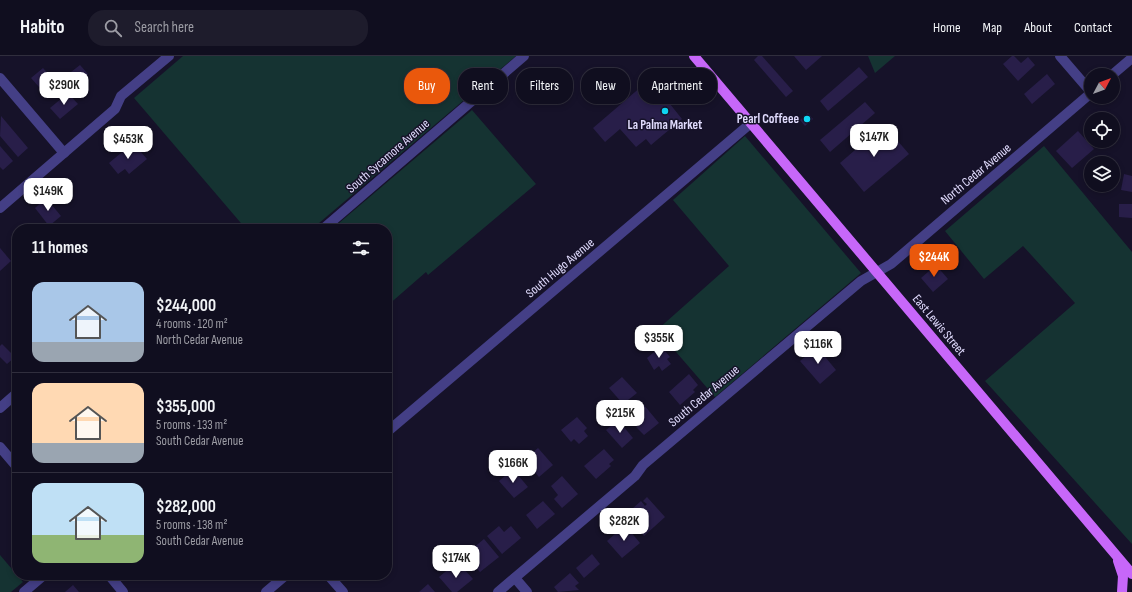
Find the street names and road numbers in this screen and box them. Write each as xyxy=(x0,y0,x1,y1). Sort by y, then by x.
street label: South Sycamore Avenue xyxy=(343,116,433,196)
street label: North Cedar Avenue xyxy=(938,140,1014,208)
street label: South Hugo Avenue xyxy=(523,235,597,301)
street label: East Lewis Street xyxy=(909,291,969,359)
street label: South Cedar Avenue xyxy=(665,362,743,430)

